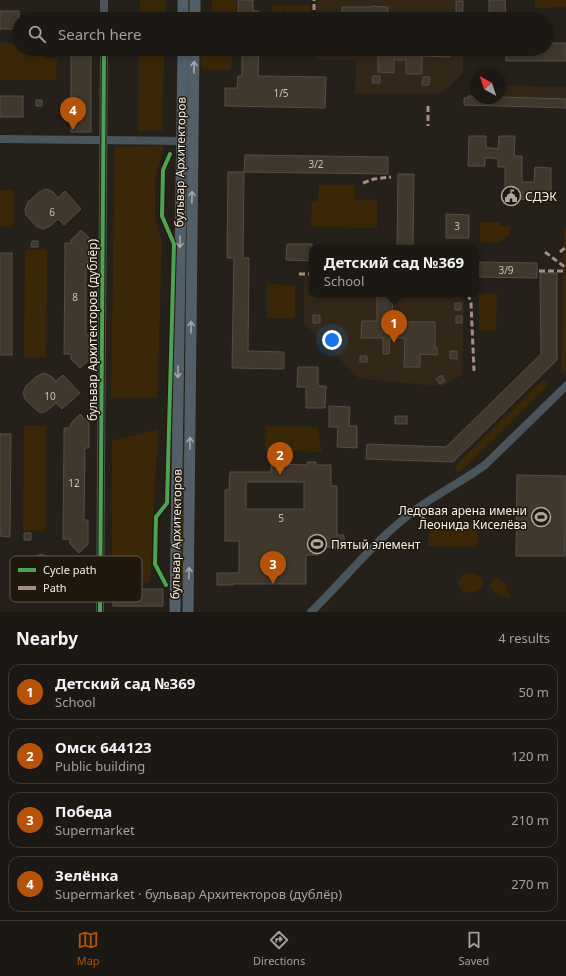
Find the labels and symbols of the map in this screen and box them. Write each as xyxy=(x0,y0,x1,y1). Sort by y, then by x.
one-way arrow xyxy=(190,61,198,74)
north arrow xyxy=(470,68,506,104)
house number: 1/5 xyxy=(273,86,289,100)
street label: бульвар Архитекторов xyxy=(170,96,190,227)
pin: 4 xyxy=(60,97,86,130)
house number: 3/2 xyxy=(308,157,324,171)
public building icon: СДЭК xyxy=(500,185,522,207)
place label: СДЭК xyxy=(525,188,557,205)
one-way arrow xyxy=(188,191,196,204)
house number: 6 xyxy=(49,205,55,219)
house number: 3 xyxy=(454,219,460,233)
one-way arrow xyxy=(176,235,184,248)
street label: бульвар Архитекторов (дублёр) xyxy=(84,239,101,421)
house number: 3/9 xyxy=(498,263,514,277)
house number: 8 xyxy=(72,290,78,304)
pin: 1 xyxy=(381,310,407,343)
one-way arrow xyxy=(187,321,195,334)
your location xyxy=(322,330,342,350)
one-way arrow xyxy=(174,365,182,378)
house number: 10 xyxy=(44,389,56,403)
one-way arrow xyxy=(186,437,194,450)
pin: 2 xyxy=(267,442,293,475)
street label: бульвар Архитекторов xyxy=(166,468,186,599)
house number: 12 xyxy=(68,476,80,490)
place label: Ледовая арена имени Леонида Киселёва xyxy=(398,502,527,533)
sports icon: Ледовая арена имени Леонида Киселёва xyxy=(530,506,552,528)
house number: 5 xyxy=(278,511,284,525)
sports icon: Пятый элемент xyxy=(306,533,328,555)
place label: Пятый элемент xyxy=(331,536,421,553)
pin: 3 xyxy=(260,551,286,584)
legend xyxy=(10,556,142,602)
text: Cycle path xyxy=(43,562,96,577)
one-way arrow xyxy=(185,567,193,580)
text: Path xyxy=(43,580,67,595)

